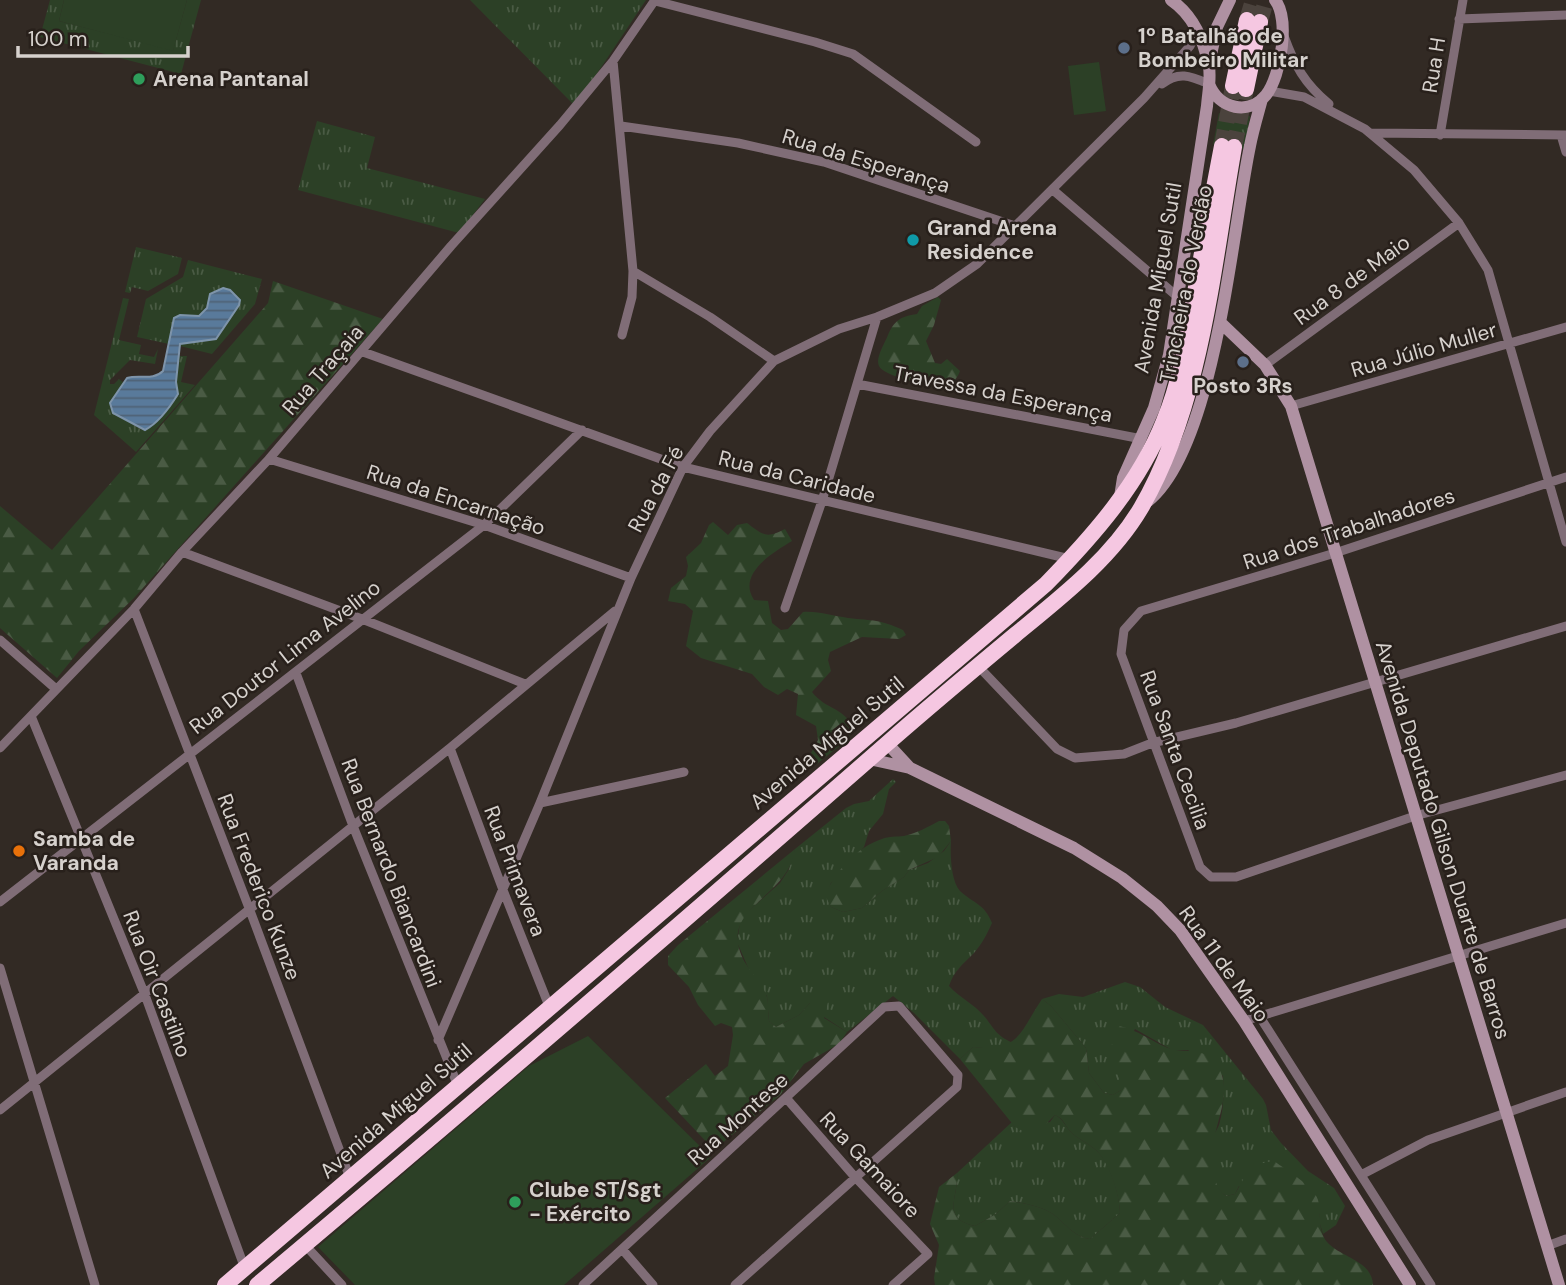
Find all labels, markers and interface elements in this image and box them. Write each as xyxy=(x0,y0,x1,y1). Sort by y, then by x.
scale bar xyxy=(18,14,187,58)
place label: 1º Batalhão de Bombeiro Militar xyxy=(1138,22,1308,74)
text: 100 m xyxy=(28,25,88,53)
street label: Rua H xyxy=(1416,35,1452,95)
marker: 1º Batalhão de Bombeiro Militar xyxy=(1116,40,1132,56)
place label: Arena Pantanal xyxy=(153,65,309,93)
marker: Arena Pantanal xyxy=(131,71,147,87)
street label: Rua da Esperança xyxy=(779,122,953,200)
street label: Avenida Miguel Sutil xyxy=(1127,180,1189,376)
street label: Trincheira do Verdão xyxy=(1153,182,1219,386)
place label: Grand Arena Residence xyxy=(927,214,1057,266)
street label: Rua 8 de Maio xyxy=(1288,228,1416,332)
marker: Grand Arena Residence xyxy=(905,232,921,248)
street label: Rua Júlio Muller xyxy=(1348,316,1500,384)
street label: Rua Traçaia xyxy=(276,319,370,421)
marker: Posto 3Rs xyxy=(1235,354,1251,370)
street label: Travessa da Esperança xyxy=(891,359,1115,429)
place label: Posto 3Rs xyxy=(1193,372,1293,400)
street label: Rua da Fé xyxy=(621,441,691,537)
street label: Rua da Caridade xyxy=(716,444,878,510)
street label: Rua da Encarnação xyxy=(363,458,549,542)
street label: Rua dos Trabalhadores xyxy=(1239,481,1459,577)
street label: Rua Doutor Lima Avelino xyxy=(184,573,386,741)
street label: Avenida Deputado Gilson Duarte de Barros xyxy=(1369,637,1517,1043)
street label: Rua Santa Cecilia xyxy=(1133,666,1217,834)
street label: Avenida Miguel Sutil xyxy=(744,670,910,816)
street label: Rua Bernardo Biancardini xyxy=(334,754,448,992)
street label: Rua Frederico Kunze xyxy=(211,790,307,984)
street label: Rua Primavera xyxy=(477,802,553,940)
place label: Samba de Varanda xyxy=(33,825,135,877)
marker: Samba de Varanda xyxy=(11,843,27,859)
street label: Rua 11 de Maio xyxy=(1172,900,1276,1028)
street label: Rua Oir Castilho xyxy=(116,907,198,1061)
street label: Avenida Miguel Sutil xyxy=(314,1037,478,1185)
street label: Rua Montese xyxy=(682,1066,794,1172)
street label: Rua Gamaiore xyxy=(813,1106,927,1224)
place label: Clube ST/Sgt - Exército xyxy=(529,1176,661,1228)
marker: Clube ST/Sgt - Exército xyxy=(507,1194,523,1210)

